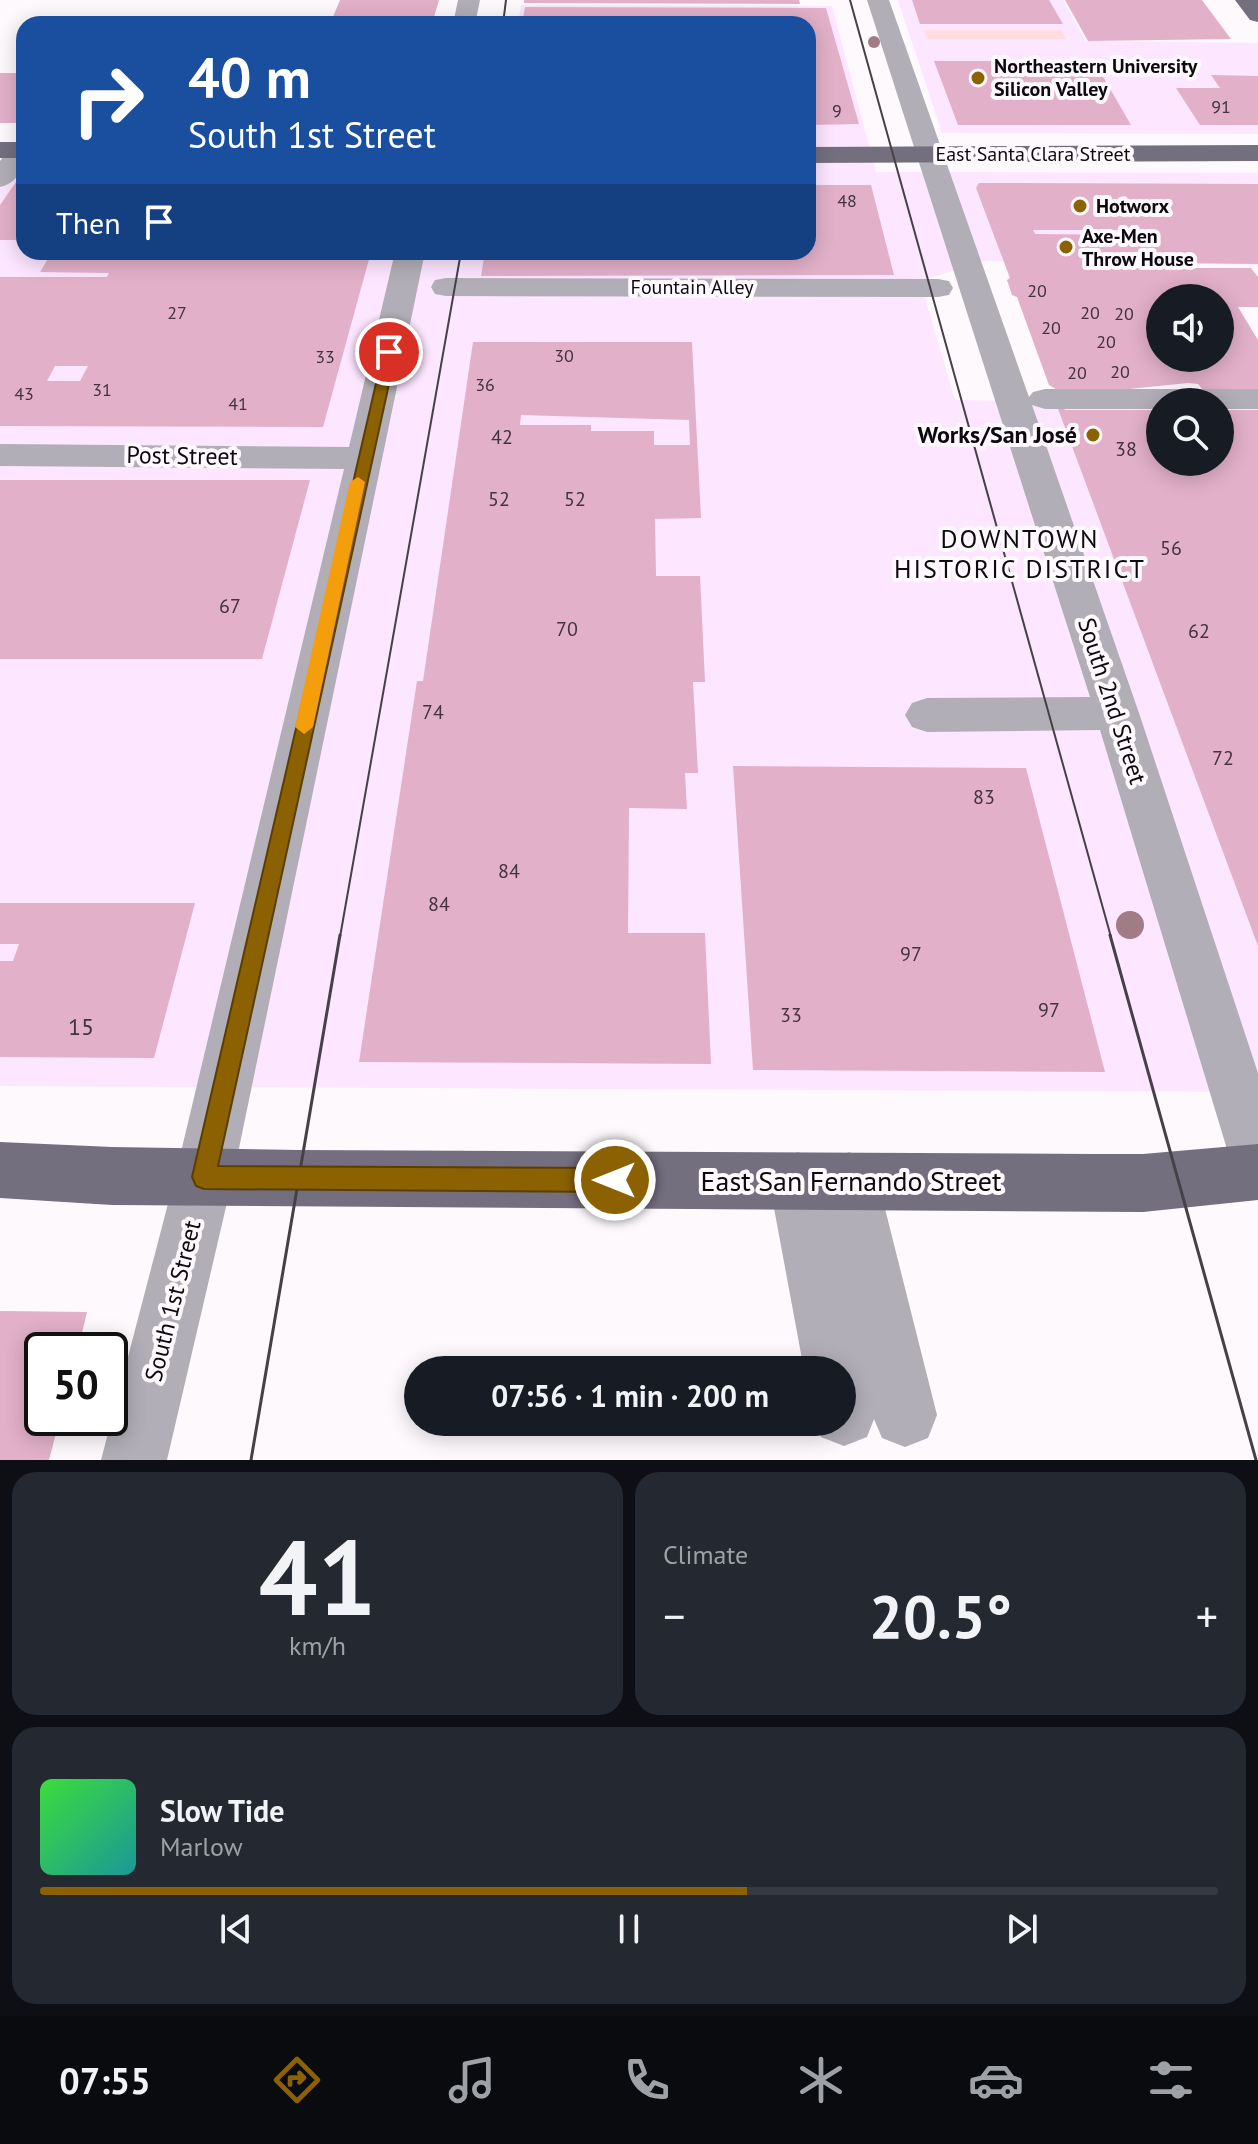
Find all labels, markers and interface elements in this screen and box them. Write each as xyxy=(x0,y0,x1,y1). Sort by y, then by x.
text: 40 m xyxy=(188,41,311,113)
icon: right xyxy=(56,48,160,152)
place label: Northeastern University Silicon Valley xyxy=(994,53,1198,102)
marker: Northeastern University Silicon Valley xyxy=(969,69,987,87)
house number: 91 xyxy=(1211,95,1231,118)
house number: 9 xyxy=(832,99,842,122)
text: South 1st Street xyxy=(188,111,436,158)
street label: East Santa Clara Street xyxy=(935,141,1131,167)
house number: 48 xyxy=(837,189,857,212)
place label: Hotworx xyxy=(1096,193,1169,219)
marker: Hotworx xyxy=(1071,197,1089,215)
icon: arrive xyxy=(137,200,181,244)
text: Then xyxy=(56,203,121,242)
place label: Axe-Men Throw House xyxy=(1082,223,1194,272)
marker: Axe-Men Throw House xyxy=(1057,238,1075,256)
street label: Fountain Alley xyxy=(631,274,754,300)
house number: 20 xyxy=(1027,279,1047,302)
map controls xyxy=(1146,284,1234,476)
button: sound xyxy=(1146,284,1234,372)
house number: 27 xyxy=(167,301,187,324)
house number: 20 xyxy=(1080,301,1100,324)
house number: 20 xyxy=(1114,302,1134,325)
house number: 20 xyxy=(1041,316,1061,339)
pin xyxy=(355,318,423,386)
icon: arrive xyxy=(367,330,411,374)
house number: 20 xyxy=(1096,330,1116,353)
house number: 30 xyxy=(554,344,574,367)
house number: 33 xyxy=(315,345,335,368)
house number: 20 xyxy=(1110,360,1130,383)
house number: 20 xyxy=(1067,361,1087,384)
house number: 36 xyxy=(475,373,495,396)
house number: 31 xyxy=(92,378,112,401)
house number: 43 xyxy=(14,382,34,405)
button: search xyxy=(1146,388,1234,476)
house number: 41 xyxy=(228,392,248,415)
place label: Works/San José xyxy=(918,419,1077,450)
house number: 42 xyxy=(491,424,513,450)
marker: Works/San José xyxy=(1084,426,1102,444)
house number: 38 xyxy=(1115,436,1137,462)
street label: Post Street xyxy=(126,439,238,472)
house number: 52 xyxy=(488,486,510,512)
house number: 52 xyxy=(564,486,586,512)
district label: DOWNTOWN HISTORIC DISTRICT xyxy=(894,522,1146,585)
house number: 56 xyxy=(1160,535,1182,561)
house number: 67 xyxy=(219,593,241,619)
street label: South 2nd Street xyxy=(1071,614,1154,788)
house number: 70 xyxy=(556,616,578,642)
house number: 62 xyxy=(1188,618,1210,644)
house number: 74 xyxy=(422,699,444,725)
house number: 72 xyxy=(1212,745,1234,771)
house number: 83 xyxy=(973,784,995,810)
house number: 84 xyxy=(498,858,520,884)
house number: 84 xyxy=(428,891,450,917)
house number: 97 xyxy=(900,941,922,967)
house number: 97 xyxy=(1038,997,1060,1023)
house number: 33 xyxy=(780,1002,802,1028)
house number: 15 xyxy=(68,1011,94,1042)
position arrow xyxy=(573,1138,657,1222)
street label: East San Fernando Street xyxy=(700,1162,1002,1199)
street label: South 1st Street xyxy=(137,1217,208,1385)
speed limit sign: 50 xyxy=(24,1332,128,1436)
text: 07:56 · 1 min · 200 m xyxy=(491,1376,769,1415)
text: 41 xyxy=(259,1509,376,1644)
text: Climate xyxy=(663,1538,748,1571)
text: 20.5° xyxy=(869,1577,1012,1655)
text: − xyxy=(663,1587,685,1644)
text: + xyxy=(1196,1587,1218,1644)
text: km/h xyxy=(289,1629,346,1662)
text: Slow Tide xyxy=(160,1791,285,1830)
text: Marlow xyxy=(160,1830,243,1863)
icon: previous xyxy=(214,1907,258,1951)
icon: pause xyxy=(607,1907,651,1951)
icon: next xyxy=(1000,1907,1044,1951)
icon: directions xyxy=(269,2052,325,2108)
icon: music xyxy=(444,2052,500,2108)
icon: phone xyxy=(619,2052,675,2108)
icon: climate xyxy=(793,2052,849,2108)
icon: car xyxy=(968,2052,1024,2108)
icon: filters xyxy=(1143,2052,1199,2108)
text: 07:55 xyxy=(59,2057,151,2104)

